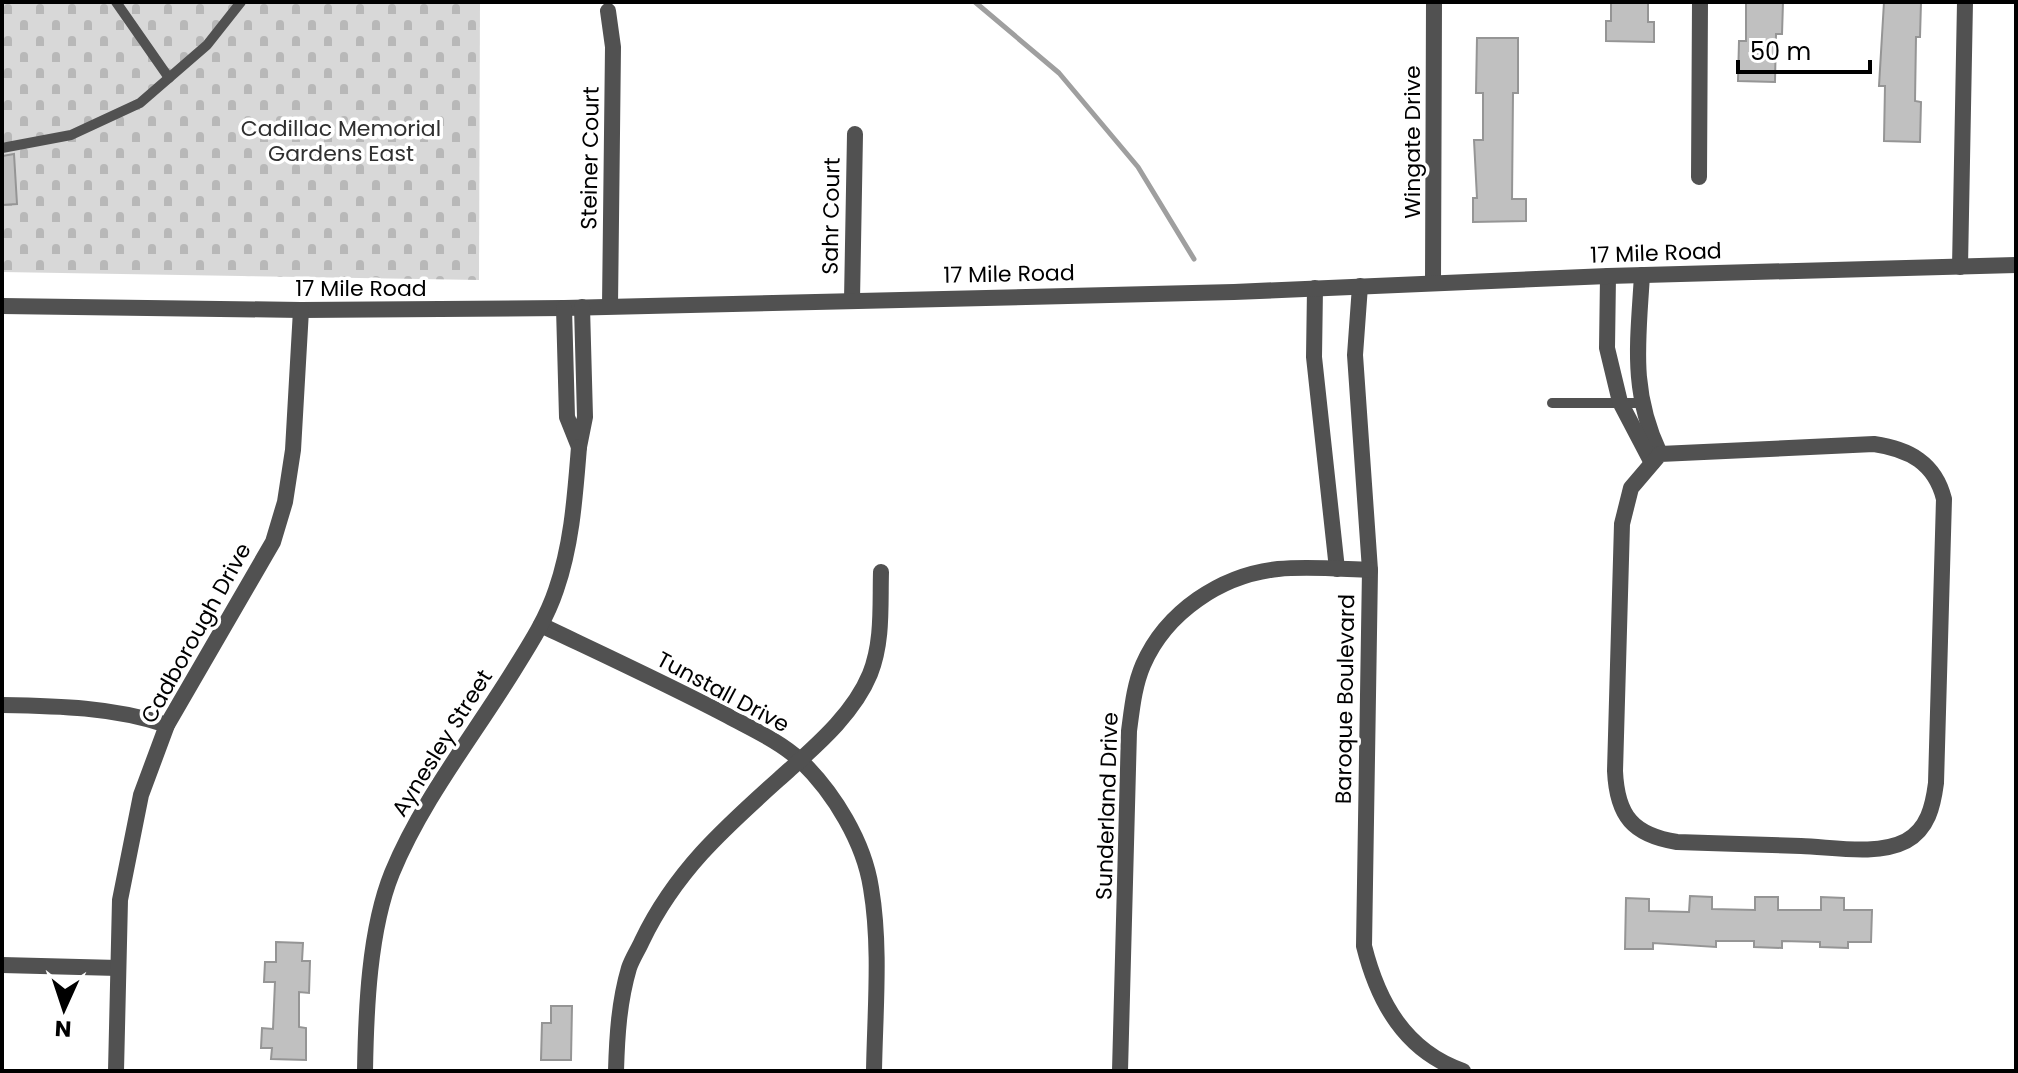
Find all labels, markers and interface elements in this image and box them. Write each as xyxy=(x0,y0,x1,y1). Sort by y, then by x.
scale bar xyxy=(1738,24,1870,74)
text: 50 m xyxy=(1750,35,1811,68)
street label: Wingate Drive xyxy=(1397,65,1428,219)
street label: Steiner Court xyxy=(573,86,607,230)
park label: Cadillac Memorial Gardens East xyxy=(241,113,441,169)
street label: Sahr Court xyxy=(814,157,848,275)
street label: 17 Mile Road xyxy=(1590,235,1722,271)
street label: 17 Mile Road xyxy=(943,257,1075,291)
street label: 17 Mile Road xyxy=(295,273,427,304)
street label: Cadborough Drive xyxy=(133,537,259,729)
street label: Baroque Boulevard xyxy=(1328,594,1362,804)
street label: Tunstall Drive xyxy=(651,644,795,740)
street label: Aynesley Street xyxy=(384,663,500,823)
street label: Sunderland Drive xyxy=(1088,711,1126,901)
north arrow xyxy=(24,969,104,1049)
text: N xyxy=(54,1013,72,1044)

